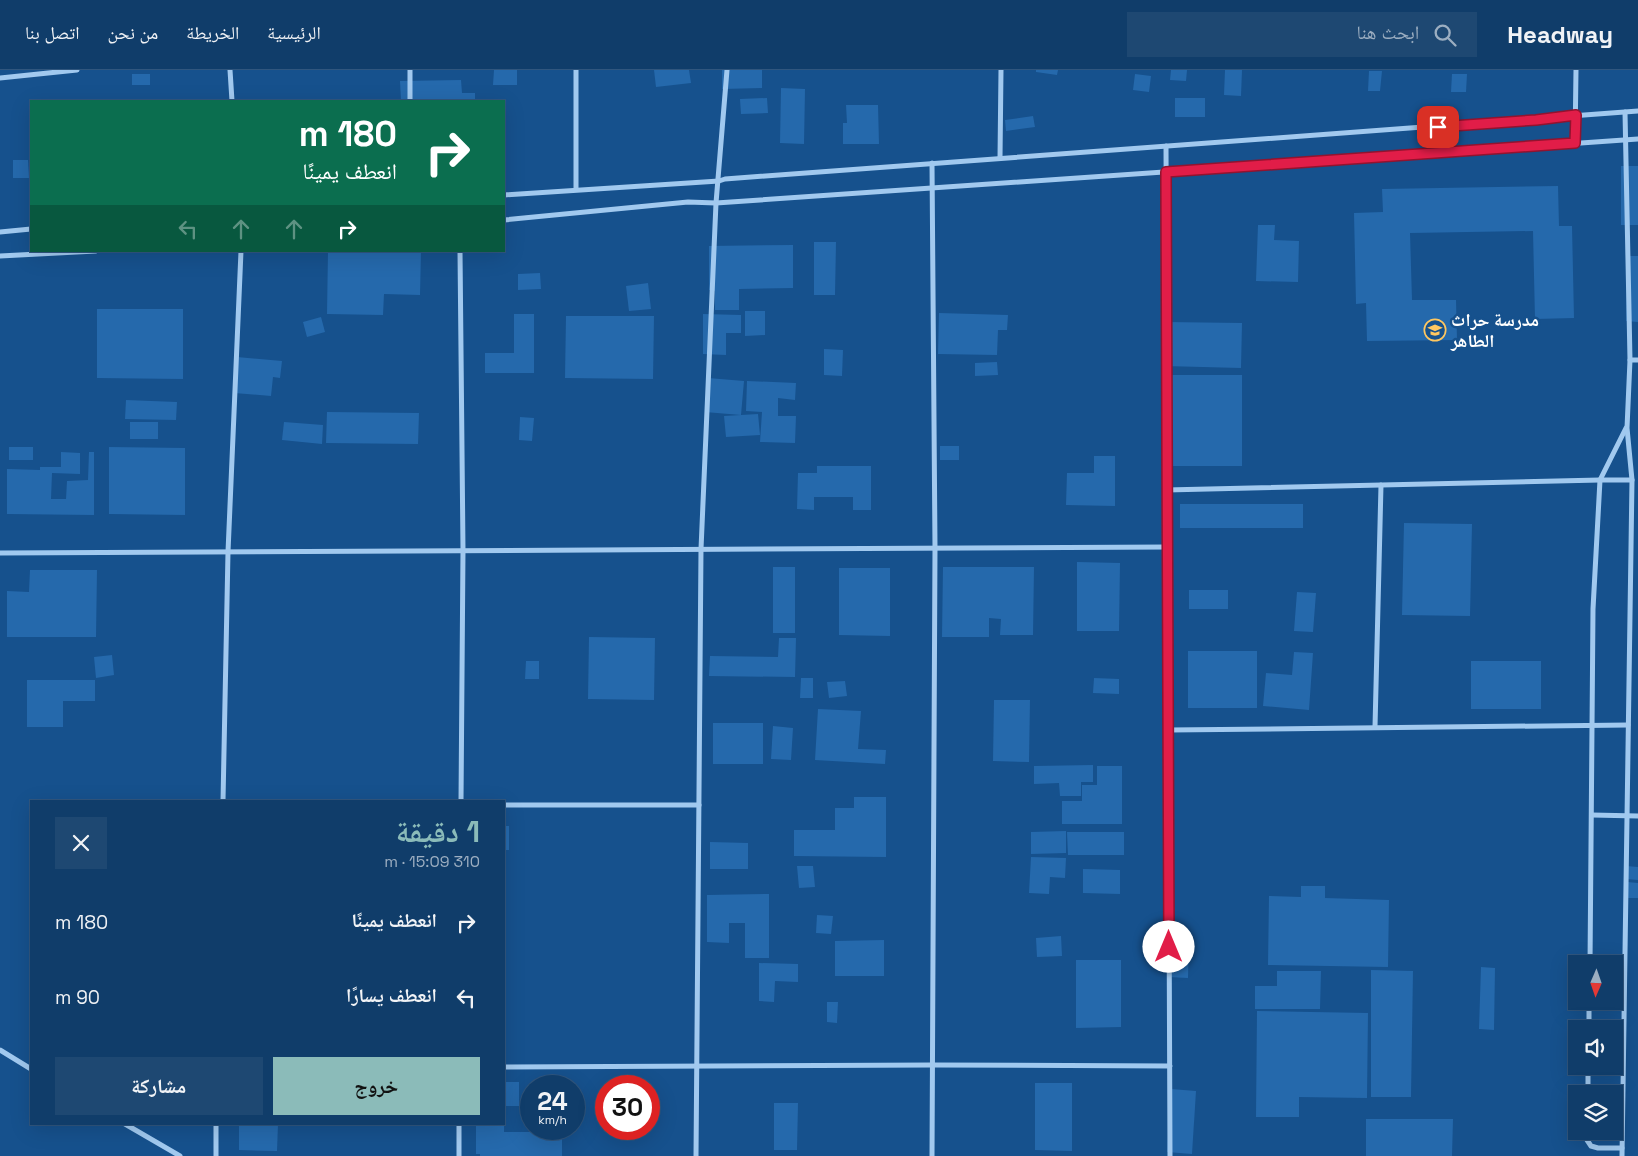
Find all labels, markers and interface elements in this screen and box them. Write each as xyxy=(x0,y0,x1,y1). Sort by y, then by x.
search box xyxy=(1127,12,1477,57)
text: Headway xyxy=(1507,19,1613,50)
text: ابحث هنا xyxy=(1357,20,1419,45)
text: اتصل بنا xyxy=(25,21,80,44)
text: من نحن xyxy=(108,21,158,44)
text: الخريطة xyxy=(186,21,239,44)
text: الرئيسية xyxy=(267,21,321,44)
icon: search xyxy=(1431,21,1459,49)
pin xyxy=(1417,106,1459,148)
text: 180 m xyxy=(299,112,397,156)
icon: arrive xyxy=(1424,113,1452,141)
icon: right xyxy=(415,120,480,185)
text: انعطف يمينًا xyxy=(303,157,397,185)
icon: left xyxy=(174,215,202,243)
icon: ahead xyxy=(227,215,255,243)
icon: ahead xyxy=(280,215,308,243)
icon: right xyxy=(333,215,361,243)
place label: مدرسة حراث الطاهر xyxy=(1450,308,1539,352)
school or university icon: مدرسة حراث الطاهر xyxy=(1423,318,1447,342)
text: 1 دقيقة xyxy=(396,812,480,851)
button: close xyxy=(55,817,107,869)
text: 310 m · 15:09 xyxy=(384,851,480,872)
text: انعطف يمينًا xyxy=(352,908,437,933)
icon: right xyxy=(452,909,480,937)
text: 180 m xyxy=(55,910,108,935)
position arrow xyxy=(1142,920,1194,972)
north arrow xyxy=(1568,955,1622,1010)
map controls xyxy=(1568,955,1623,1140)
text: انعطف يسارًا xyxy=(346,983,437,1008)
icon: left xyxy=(452,984,480,1012)
text: 90 m xyxy=(55,985,100,1010)
button: sound xyxy=(1568,1020,1623,1075)
button: مشاركة xyxy=(55,1057,263,1115)
button: خروج xyxy=(273,1057,480,1115)
speed limit sign: 30 xyxy=(595,1075,660,1140)
text: 24 xyxy=(537,1085,568,1117)
button: layers xyxy=(1568,1085,1623,1140)
text: km/h xyxy=(538,1112,567,1128)

